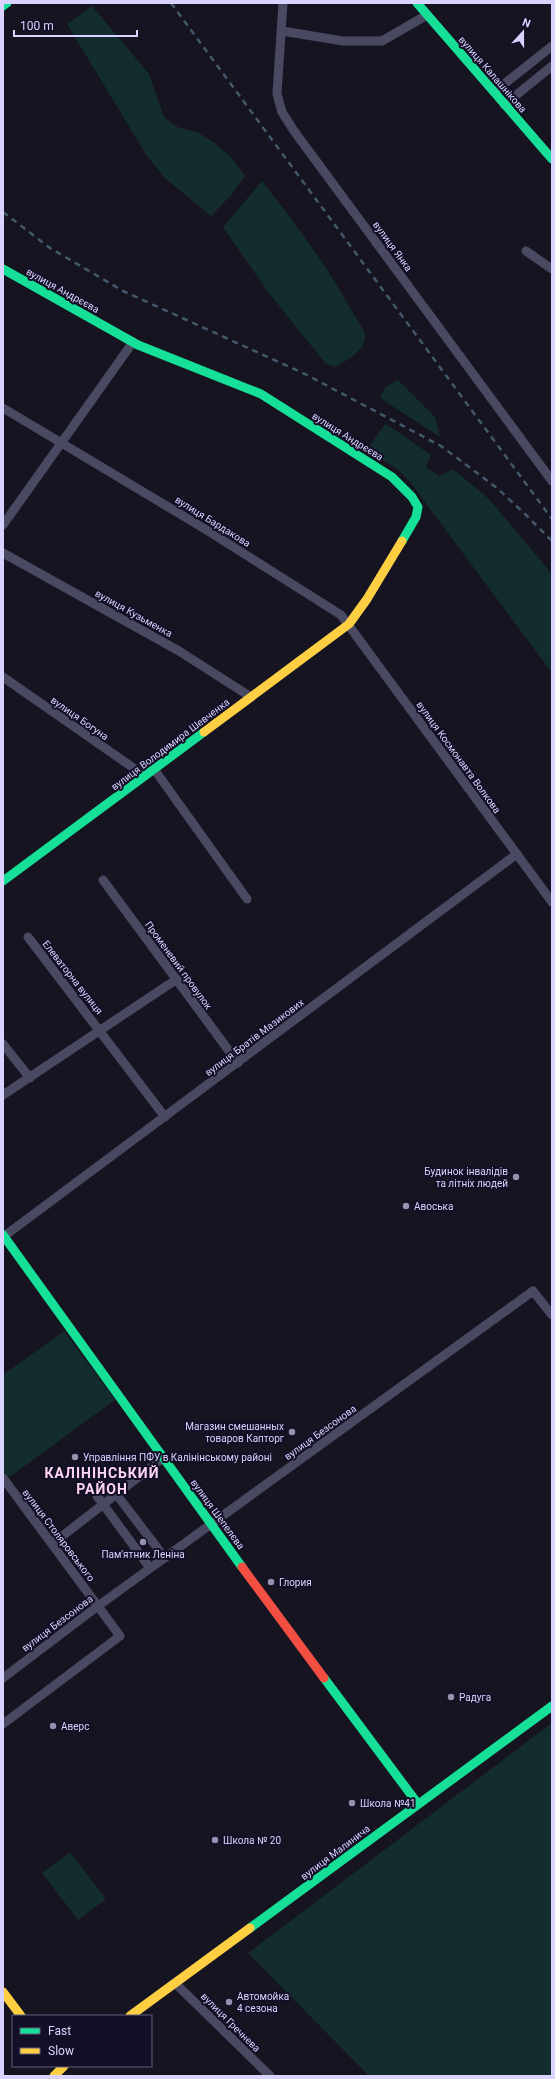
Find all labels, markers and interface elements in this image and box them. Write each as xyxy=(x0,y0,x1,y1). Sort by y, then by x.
scale bar xyxy=(14,12,137,38)
north arrow xyxy=(503,12,543,52)
text: N xyxy=(520,16,533,31)
text: 100 m xyxy=(20,19,54,33)
street label: вулиця Калашнікова xyxy=(457,34,529,115)
street label: вулиця Янка xyxy=(371,219,414,273)
street label: вулиця Андрєєва xyxy=(24,266,101,315)
street label: вулиця Андрєєва xyxy=(310,410,385,463)
street label: вулиця Бардакова xyxy=(173,494,252,549)
street label: вулиця Кузьменка xyxy=(93,588,174,639)
street label: вулиця Богуна xyxy=(49,694,111,742)
street label: вулиця Володимира Шевченка xyxy=(109,696,232,792)
street label: вулиця Космонавта Волкова xyxy=(414,699,503,815)
street label: Променевий провулок xyxy=(143,919,215,1012)
street label: Елеваторна вулиця xyxy=(40,938,105,1016)
street label: вулиця Братів Мазикових xyxy=(203,997,306,1078)
place label: Будинок інвалідів та літніх людей xyxy=(424,1166,508,1189)
marker: Будинок інвалідів та літніх людей xyxy=(511,1172,521,1182)
marker: Авоська xyxy=(401,1201,411,1211)
place label: Авоська xyxy=(414,1201,453,1212)
street label: вулиця Безсонова xyxy=(282,1403,358,1462)
place label: Магазин смешанных товаров Капторг xyxy=(185,1421,285,1444)
marker: Магазин смешанных товаров Капторг xyxy=(287,1427,297,1437)
place label: Управління ПФУ в Калінінському районі xyxy=(83,1451,272,1463)
marker: Управління ПФУ в Калінінському районі xyxy=(70,1452,80,1462)
district label: КАЛІНІНСЬКИЙ РАЙОН xyxy=(45,1465,159,1497)
street label: вулиця Шепелєва xyxy=(189,1477,247,1551)
street label: вулиця Столяровського xyxy=(20,1487,97,1584)
marker: Пам'ятник Леніна xyxy=(138,1537,148,1547)
place label: Пам'ятник Леніна xyxy=(101,1549,185,1560)
marker: Глория xyxy=(266,1577,276,1587)
place label: Глория xyxy=(279,1577,312,1588)
street label: вулиця Безсонова xyxy=(20,1593,95,1654)
marker: Радуга xyxy=(446,1692,456,1702)
place label: Радуга xyxy=(459,1692,491,1703)
marker: Аверс xyxy=(48,1721,58,1731)
place label: Аверс xyxy=(61,1721,89,1732)
marker: Школа №41 xyxy=(347,1798,357,1808)
place label: Школа №41 xyxy=(360,1798,416,1809)
street label: вулиця Малинича xyxy=(299,1823,372,1882)
marker: Школа № 20 xyxy=(210,1835,220,1845)
place label: Школа № 20 xyxy=(223,1835,281,1846)
street label: вулиця Гречнева xyxy=(199,1991,262,2054)
place label: Автомойка 4 сезона xyxy=(237,1991,289,2014)
marker: Автомойка 4 сезона xyxy=(224,1997,234,2007)
legend xyxy=(12,2015,152,2067)
text: Fast xyxy=(48,2024,71,2038)
text: Slow xyxy=(48,2044,74,2058)

